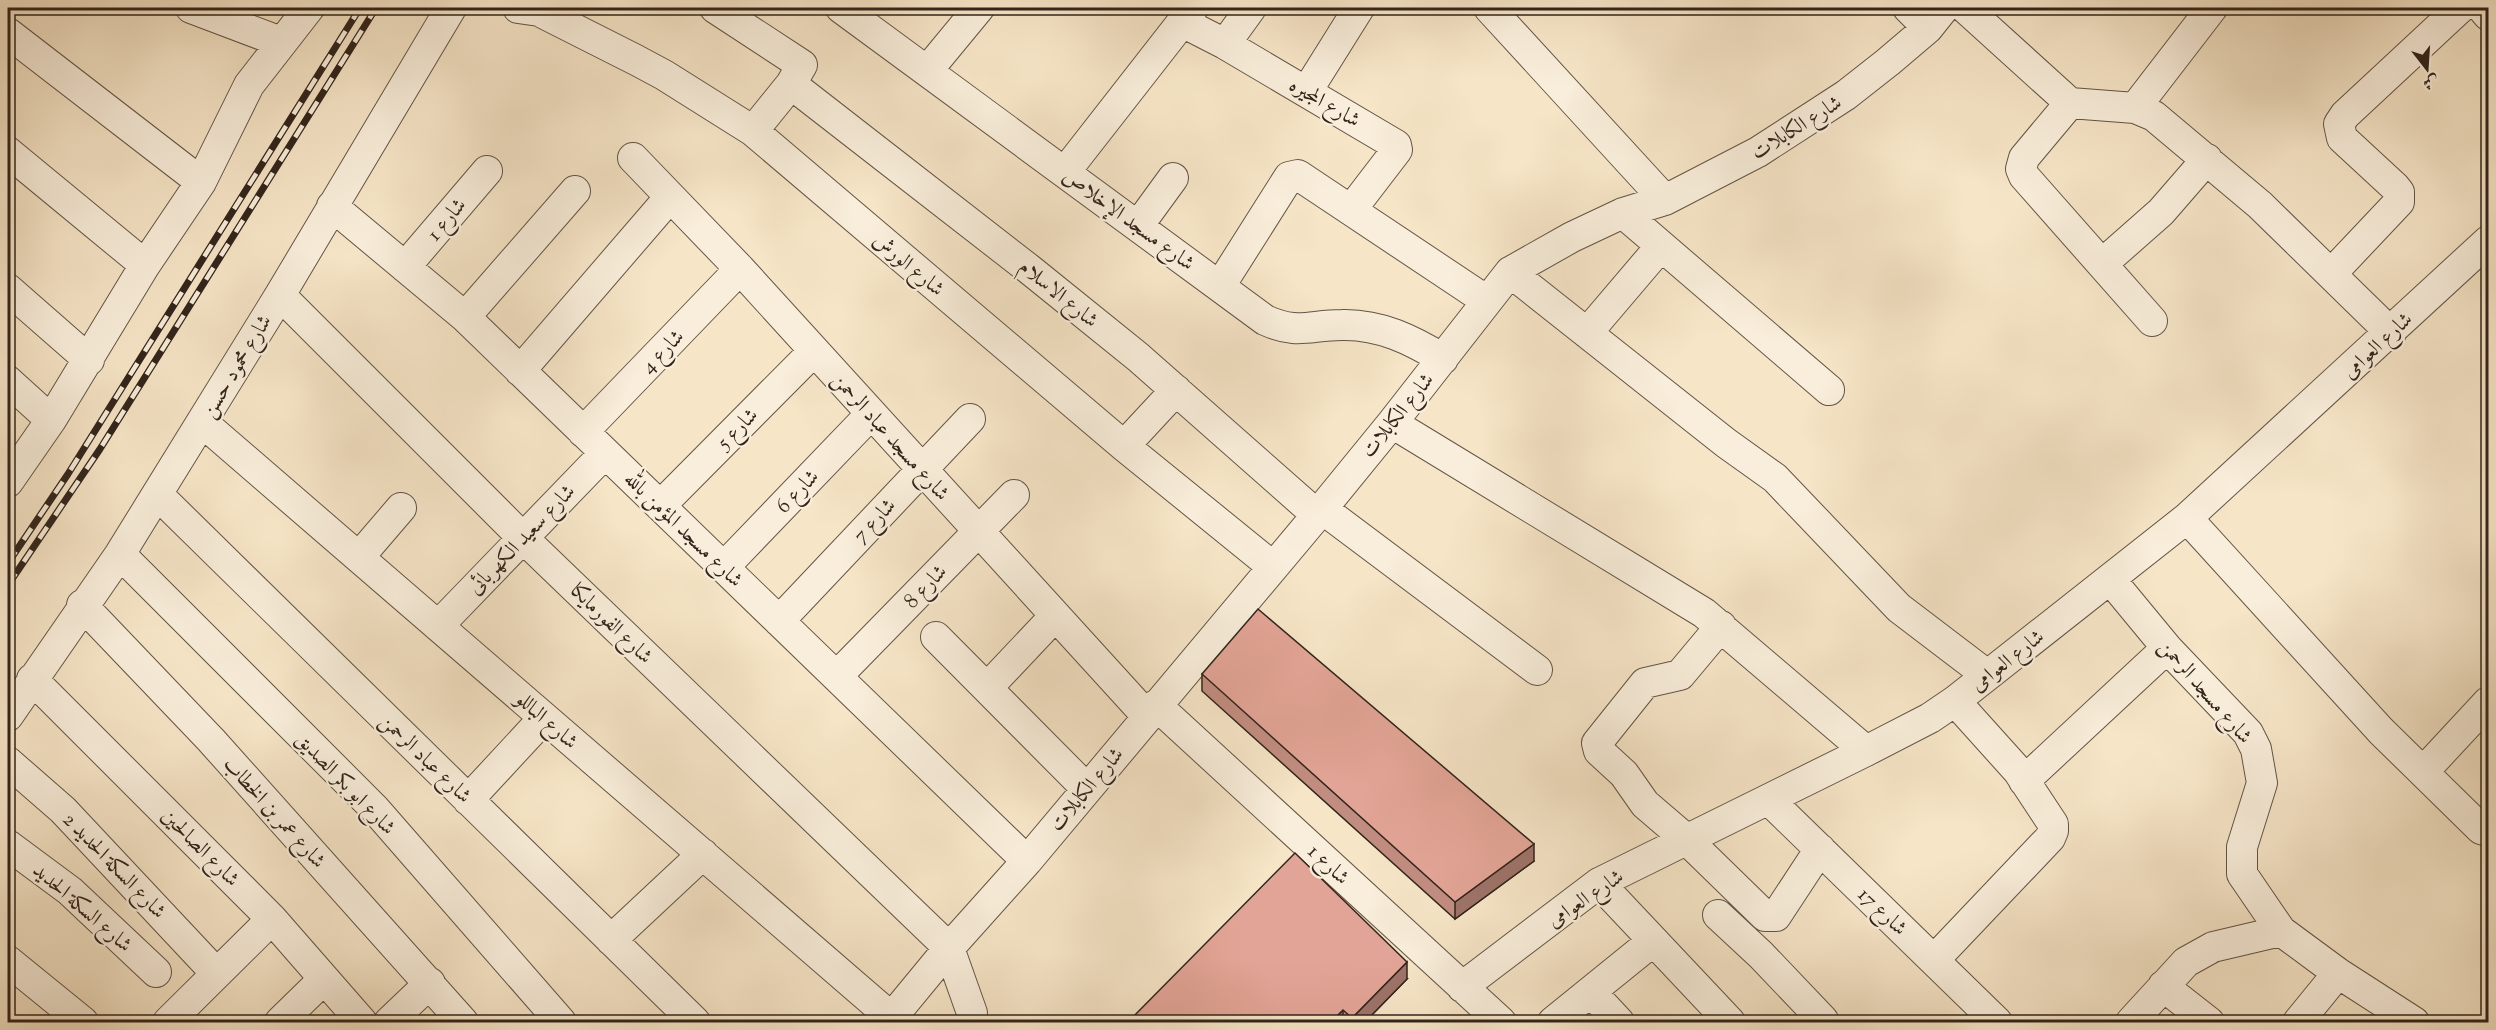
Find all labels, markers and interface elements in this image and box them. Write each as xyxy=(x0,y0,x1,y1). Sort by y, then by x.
north arrow xyxy=(2397,39,2457,99)
text: ش xyxy=(2420,68,2442,94)
street label: شارع المجيره xyxy=(1282,71,1365,137)
street label: شارع الكابلات xyxy=(1746,89,1849,169)
street label: شارع مسجد الإخلاص xyxy=(1055,162,1200,280)
street label: شارع 1 xyxy=(421,192,475,249)
street label: شارع الورش xyxy=(865,227,950,305)
street label: شارع الاسلام xyxy=(1011,253,1104,337)
street label: شارع العوامى xyxy=(2336,306,2421,388)
street label: شارع محمود حسن xyxy=(195,310,281,425)
street label: شارع 4 xyxy=(635,323,693,382)
street label: شارع مسجد عباد الرحمن xyxy=(823,366,956,509)
street label: شارع الكابلات xyxy=(1355,367,1443,466)
street label: شارع 5 xyxy=(710,402,767,458)
street label: شارع مسجد المؤمن بالله xyxy=(615,463,752,596)
street label: شارع 6 xyxy=(770,463,828,522)
street label: شارع سعيد الكهربائى xyxy=(462,478,584,603)
street label: شارع 7 xyxy=(847,492,905,551)
street label: شارع 8 xyxy=(898,558,956,617)
street label: شارع الفورمايكا xyxy=(562,577,659,672)
street label: شارع العوامى xyxy=(1965,623,2052,701)
street label: شارع مسجد الرحمن xyxy=(2150,633,2258,752)
street label: شارع الباللو xyxy=(505,684,584,758)
street label: شارع عباد الرحمن xyxy=(371,708,478,812)
street label: شارع ابو بكر الصديق xyxy=(287,726,402,844)
street label: شارع الكابلات xyxy=(1043,742,1133,840)
street label: شارع عمر بن الخطاب xyxy=(214,751,332,877)
street label: شارع الصالحين xyxy=(153,802,246,895)
street label: شارع السكة الحديد 2 xyxy=(58,807,172,923)
street label: شارع 1 xyxy=(1299,838,1355,894)
street label: شارع السكة الحديد xyxy=(28,857,138,957)
street label: شارع العوامى xyxy=(1542,863,1631,937)
street label: شارع 17 xyxy=(1849,881,1913,944)

